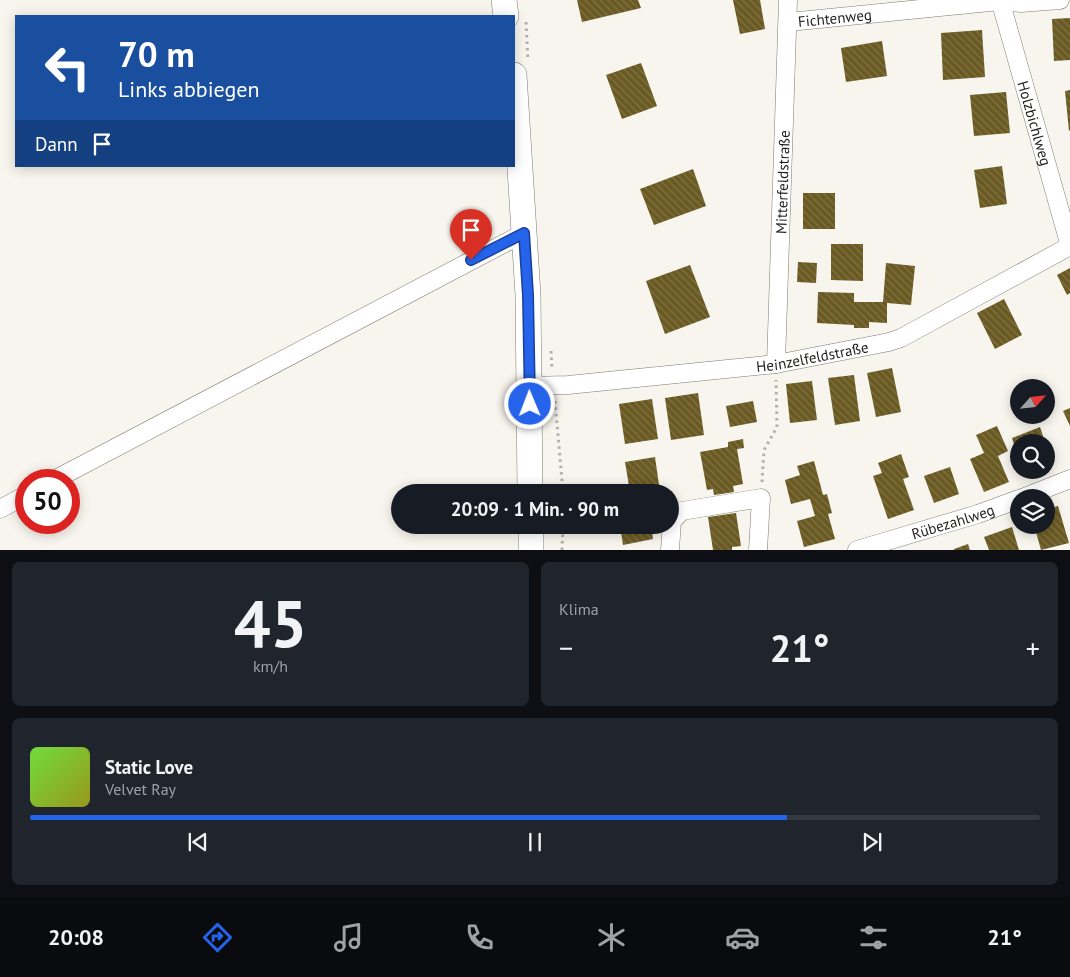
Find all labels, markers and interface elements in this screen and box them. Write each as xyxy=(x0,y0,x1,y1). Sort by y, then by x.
street label: Fichtenweg xyxy=(797,4,873,31)
text: 70 m xyxy=(118,31,195,77)
icon: left xyxy=(35,35,100,100)
text: Links abbiegen xyxy=(118,75,260,103)
street label: Holzbichlweg xyxy=(1014,79,1056,168)
icon: arrive xyxy=(88,130,116,158)
street label: Mitterfeldstraße xyxy=(771,130,793,234)
text: Dann xyxy=(35,132,78,156)
pin xyxy=(450,209,492,260)
icon: arrive xyxy=(457,216,485,244)
street label: Heinzelfeldstraße xyxy=(755,337,870,375)
position arrow xyxy=(503,377,555,429)
north arrow xyxy=(1010,379,1055,424)
map controls xyxy=(1010,379,1055,534)
button: search xyxy=(1010,434,1055,479)
speed limit sign: 50 xyxy=(15,469,80,534)
button: layers xyxy=(1010,489,1055,534)
text: 20:09 · 1 Min. · 90 m xyxy=(451,497,619,521)
street label: Rübezahlweg xyxy=(909,499,997,543)
text: 45 xyxy=(234,581,307,665)
text: Klima xyxy=(559,599,599,619)
text: 21° xyxy=(770,623,829,672)
text: − xyxy=(559,629,573,666)
text: + xyxy=(1026,629,1040,666)
text: km/h xyxy=(253,656,288,676)
text: Static Love xyxy=(105,755,193,779)
text: Velvet Ray xyxy=(105,779,176,799)
icon: previous xyxy=(184,828,212,856)
icon: pause xyxy=(521,828,549,856)
icon: next xyxy=(858,828,886,856)
icon: directions xyxy=(200,920,235,955)
icon: music xyxy=(331,920,366,955)
icon: phone xyxy=(462,920,497,955)
icon: climate xyxy=(594,920,629,955)
icon: car xyxy=(725,920,760,955)
icon: filters xyxy=(856,920,891,955)
text: 20:08 xyxy=(48,923,104,951)
text: 21° xyxy=(987,923,1022,951)

